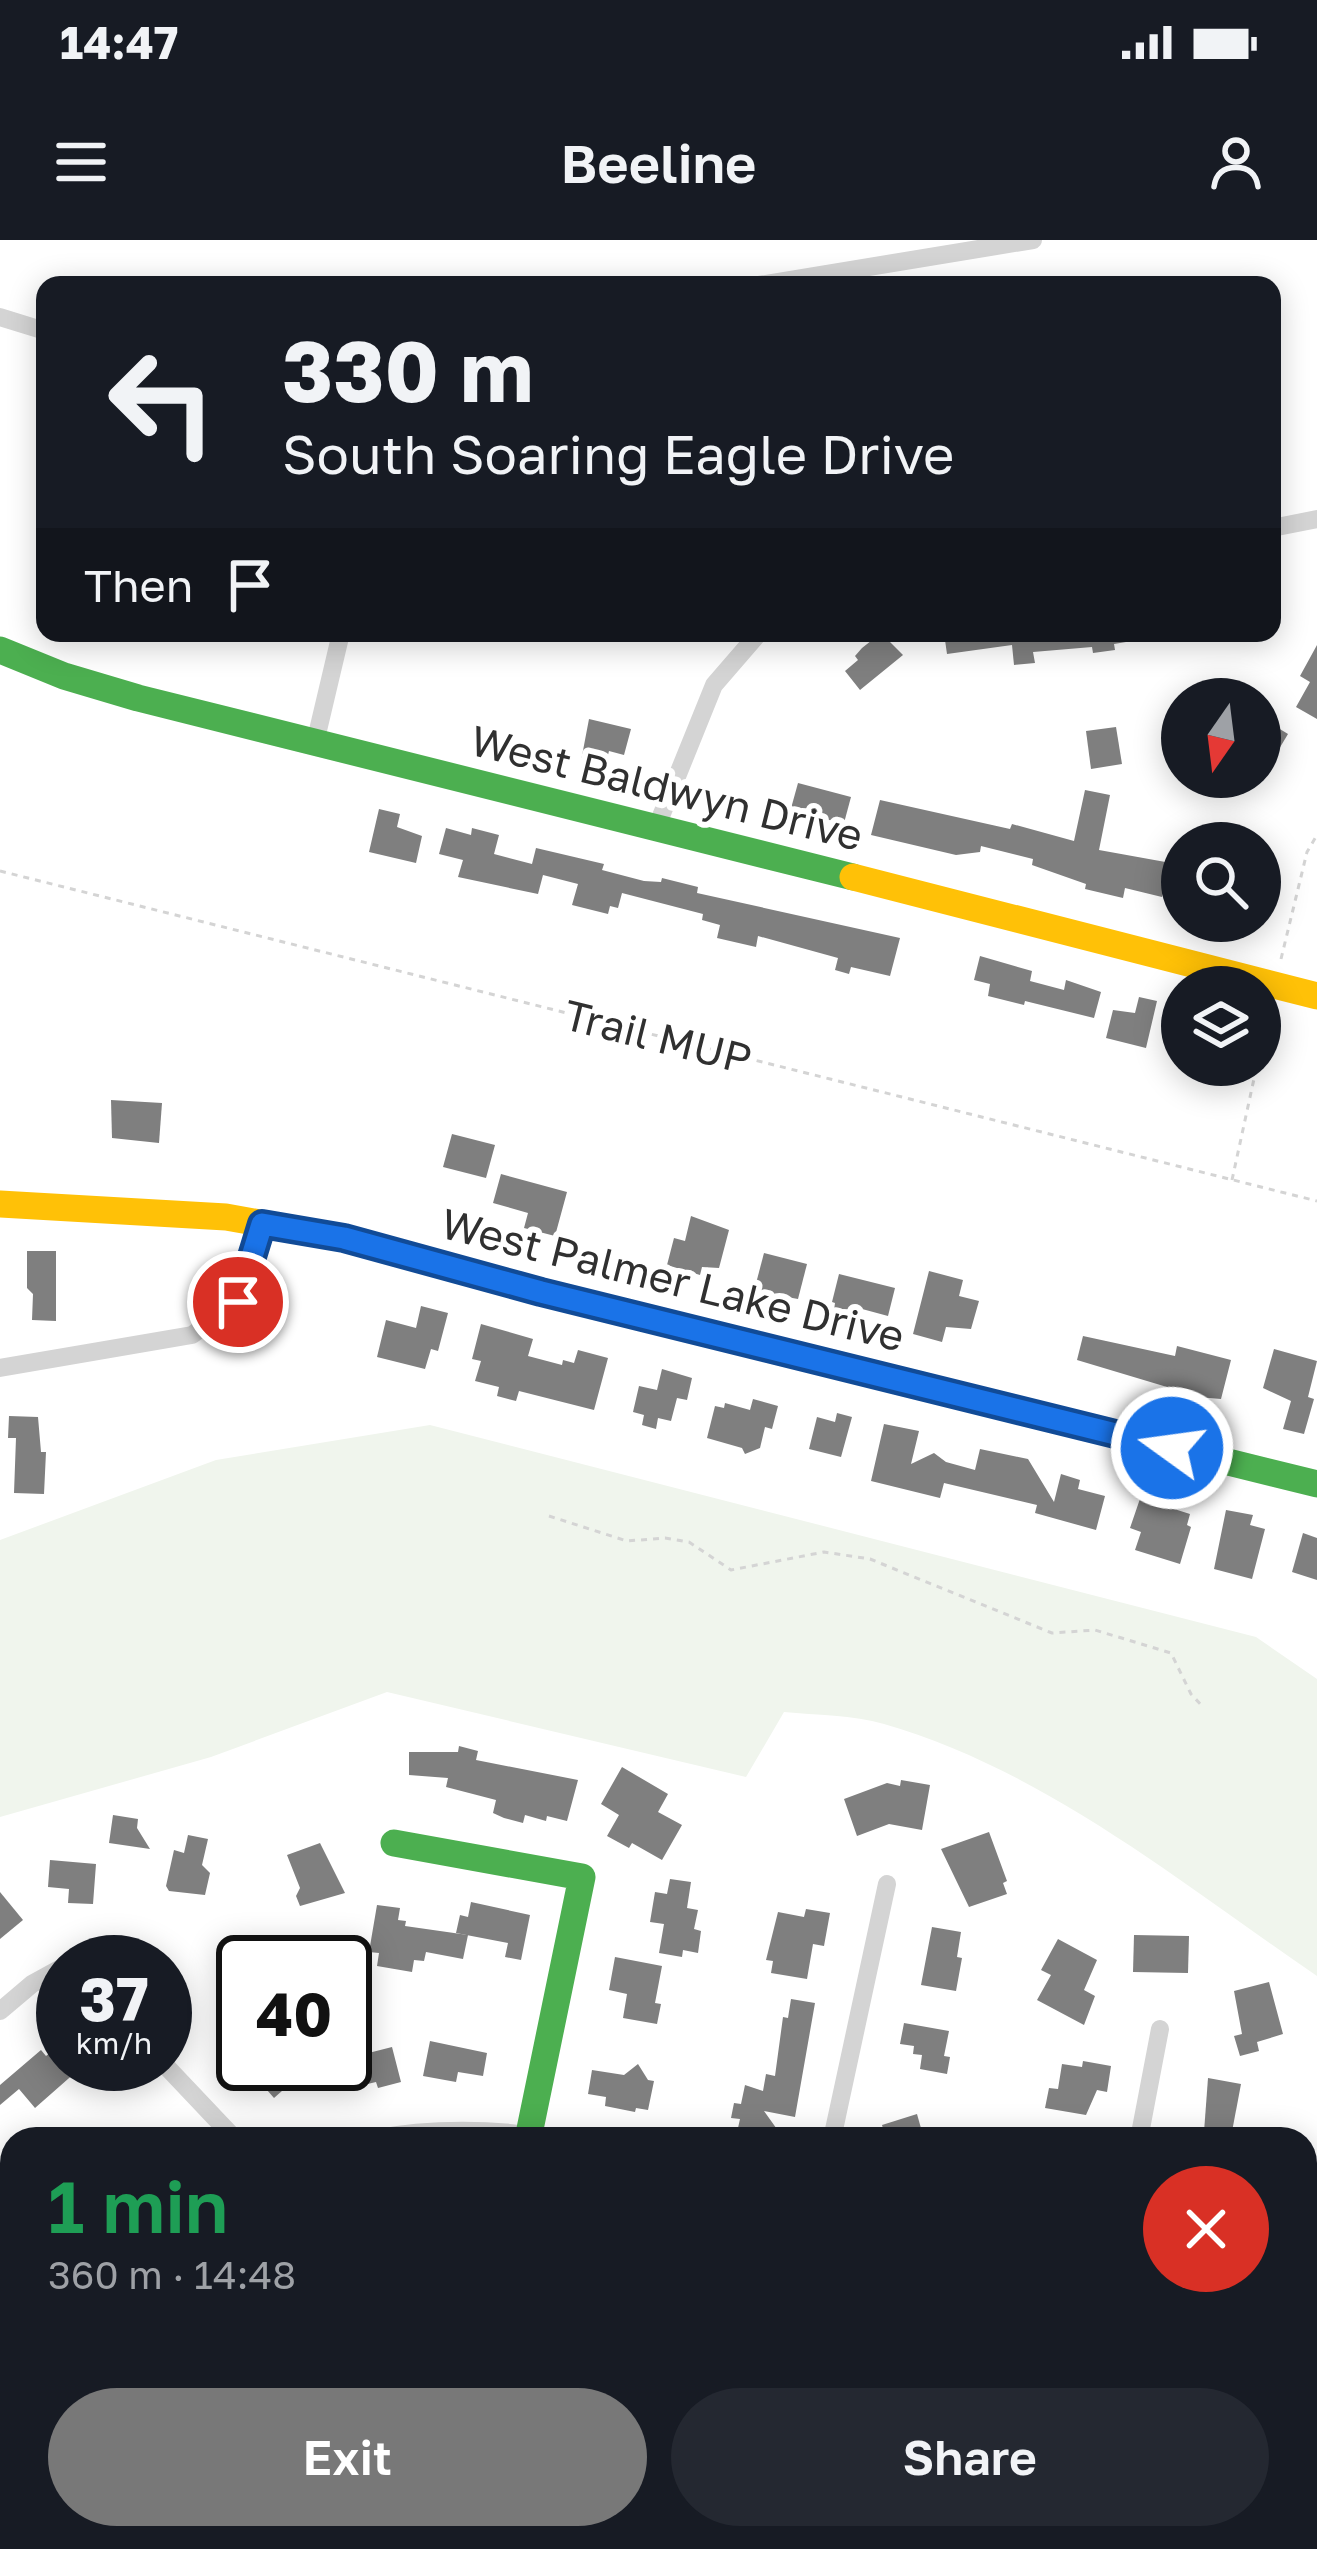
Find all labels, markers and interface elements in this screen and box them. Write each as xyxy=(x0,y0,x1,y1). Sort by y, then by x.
text: 14:47 xyxy=(60,15,178,69)
icon: menu xyxy=(48,129,114,195)
icon: person xyxy=(1203,129,1269,195)
text: Beeline xyxy=(561,130,756,195)
text: 330 m xyxy=(282,320,534,420)
icon: left xyxy=(84,324,240,480)
text: South Soaring Eagle Drive xyxy=(282,421,954,486)
icon: arrive xyxy=(217,552,283,618)
text: Then xyxy=(84,558,193,612)
north arrow xyxy=(1161,678,1281,798)
map controls xyxy=(1161,678,1281,1086)
street label: West Baldwyn Drive xyxy=(466,714,868,860)
button: search xyxy=(1161,822,1281,942)
button: layers xyxy=(1161,966,1281,1086)
street label: Trail MUP xyxy=(559,989,757,1083)
street label: West Palmer Lake Drive xyxy=(436,1197,910,1361)
pin xyxy=(187,1251,289,1353)
icon: arrive xyxy=(205,1269,271,1335)
position arrow xyxy=(1109,1385,1235,1511)
speed limit sign: 40 xyxy=(216,1935,372,2091)
text: 37 xyxy=(79,1962,149,2034)
text: km/h xyxy=(76,2025,152,2061)
text: 1 min xyxy=(48,2162,228,2249)
button: close xyxy=(1143,2166,1269,2292)
text: 360 m · 14:48 xyxy=(48,2251,296,2298)
button: Exit xyxy=(48,2388,647,2526)
button: Share xyxy=(671,2388,1269,2526)

